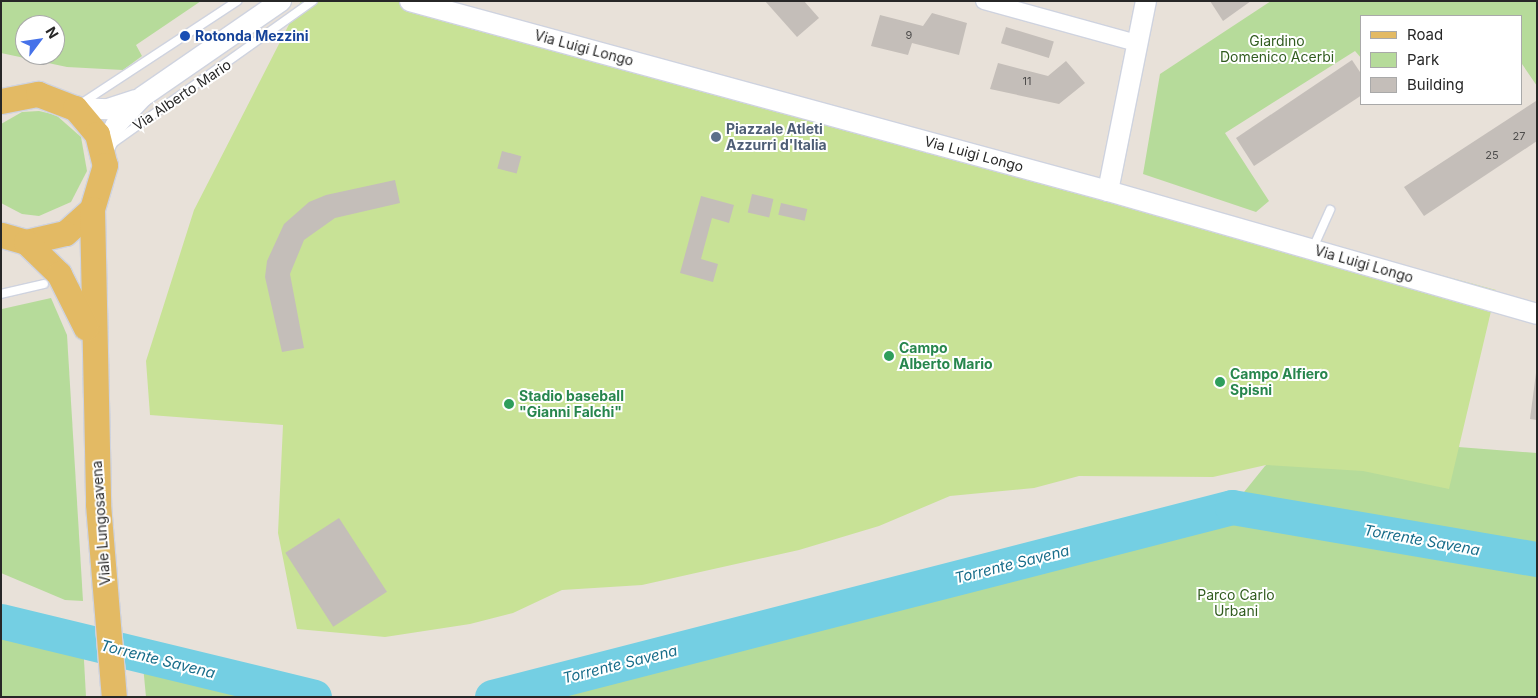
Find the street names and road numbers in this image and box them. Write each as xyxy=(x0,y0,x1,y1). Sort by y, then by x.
street label: Via Luigi Longo xyxy=(533,27,635,69)
street label: Via Alberto Mario xyxy=(130,56,234,134)
street label: Via Luigi Longo xyxy=(923,133,1025,175)
street label: Via Luigi Longo xyxy=(1313,242,1415,286)
street label: Viale Lungosavena xyxy=(88,460,114,586)

